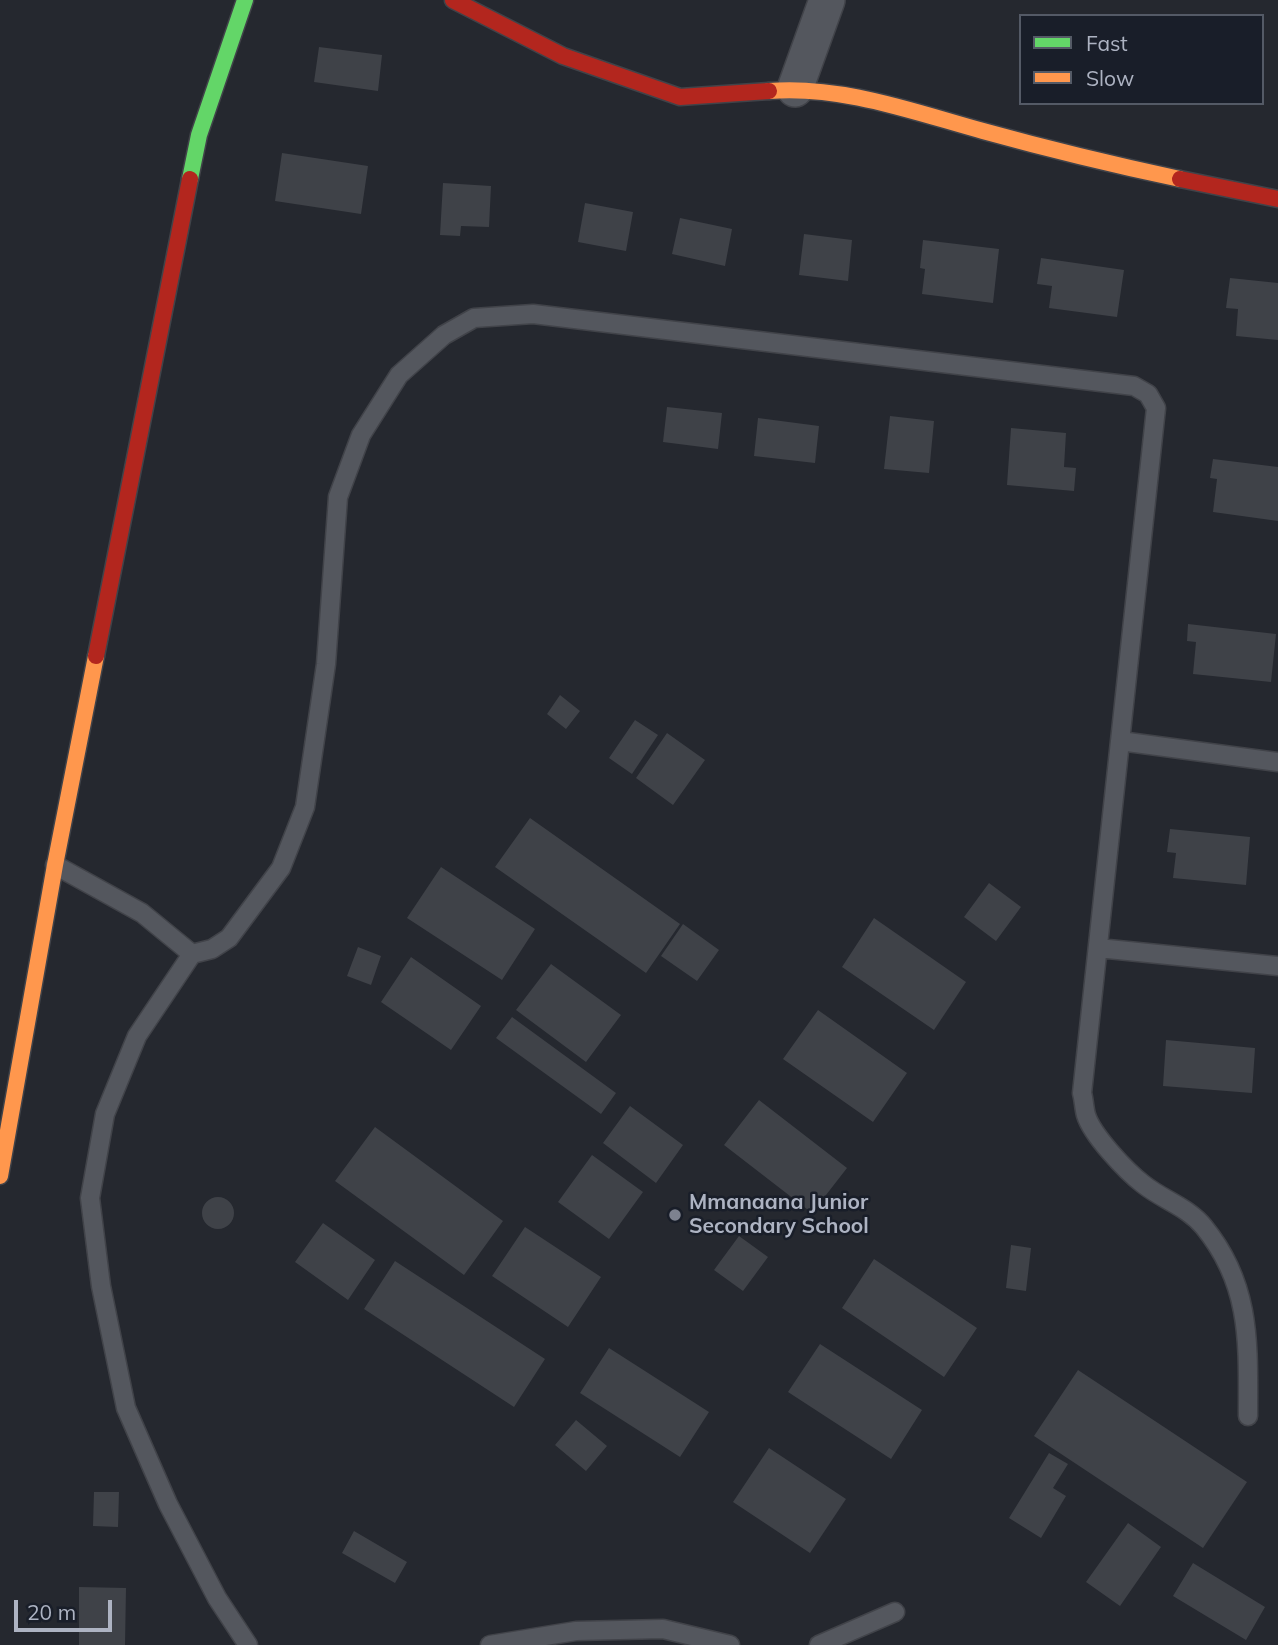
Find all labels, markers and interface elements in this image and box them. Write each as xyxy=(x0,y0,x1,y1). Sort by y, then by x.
legend xyxy=(1019,14,1264,105)
text: Fast xyxy=(1086,30,1128,56)
text: Slow xyxy=(1086,65,1134,91)
place label: Mmanaana Junior Secondary School xyxy=(689,1190,869,1240)
marker: Mmanaana Junior Secondary School xyxy=(667,1207,683,1223)
scale bar xyxy=(18,1586,116,1630)
text: 20 m xyxy=(27,1599,76,1625)

